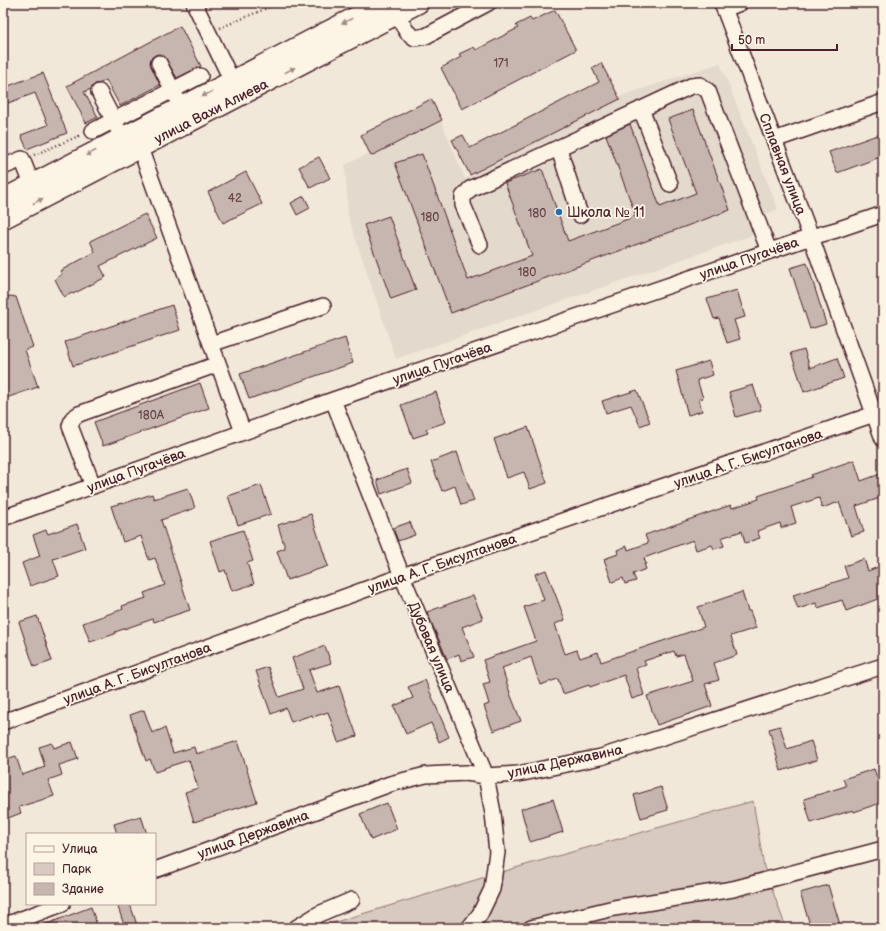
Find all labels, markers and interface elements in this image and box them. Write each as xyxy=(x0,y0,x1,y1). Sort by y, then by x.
one-way arrow xyxy=(341,18,353,24)
scale bar xyxy=(732,26,837,52)
text: 50 m xyxy=(738,33,765,48)
house number: 171 xyxy=(493,56,509,71)
one-way arrow xyxy=(284,67,296,74)
street label: улица Вахи Алиева xyxy=(152,75,272,147)
one-way arrow xyxy=(201,91,213,97)
street label: Сплавная улица xyxy=(755,111,810,218)
one-way arrow xyxy=(85,150,97,156)
house number: 42 xyxy=(228,191,242,206)
one-way arrow xyxy=(32,198,43,204)
place label: Школа № 11 xyxy=(567,204,645,221)
house number: 180 xyxy=(528,206,546,221)
marker: Школа № 11 xyxy=(554,207,564,217)
house number: 180 xyxy=(421,210,439,225)
street label: улица Пугачёва xyxy=(698,233,801,283)
house number: 180 xyxy=(518,265,536,280)
street label: улица Пугачёва xyxy=(391,338,494,388)
house number: 180А xyxy=(138,408,165,423)
street label: улица А. Г. Бисултанова xyxy=(672,425,825,492)
street label: улица Пугачёва xyxy=(85,445,188,496)
street label: улица А. Г. Бисултанова xyxy=(366,530,519,597)
street label: Дубовая улица xyxy=(405,599,459,696)
street label: улица А. Г. Бисултанова xyxy=(61,639,214,708)
street label: улица Державина xyxy=(506,741,625,782)
street label: улица Державина xyxy=(195,806,312,862)
legend xyxy=(26,833,156,905)
text: Улица xyxy=(62,842,98,857)
text: Парк xyxy=(62,862,92,877)
text: Здание xyxy=(62,882,104,897)

